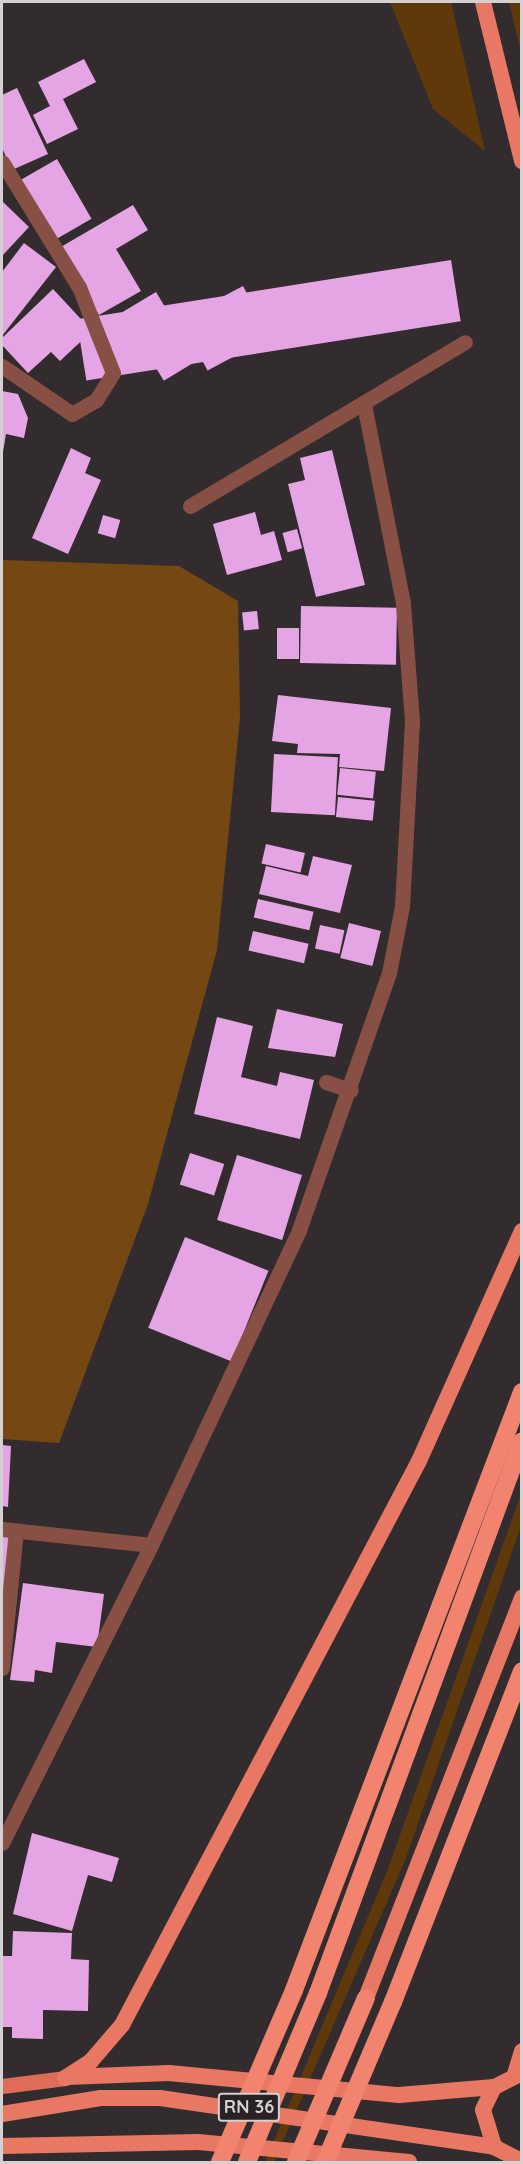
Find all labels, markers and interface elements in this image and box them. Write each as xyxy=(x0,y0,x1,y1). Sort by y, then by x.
road number: RN 36 xyxy=(218,2092,280,2122)

